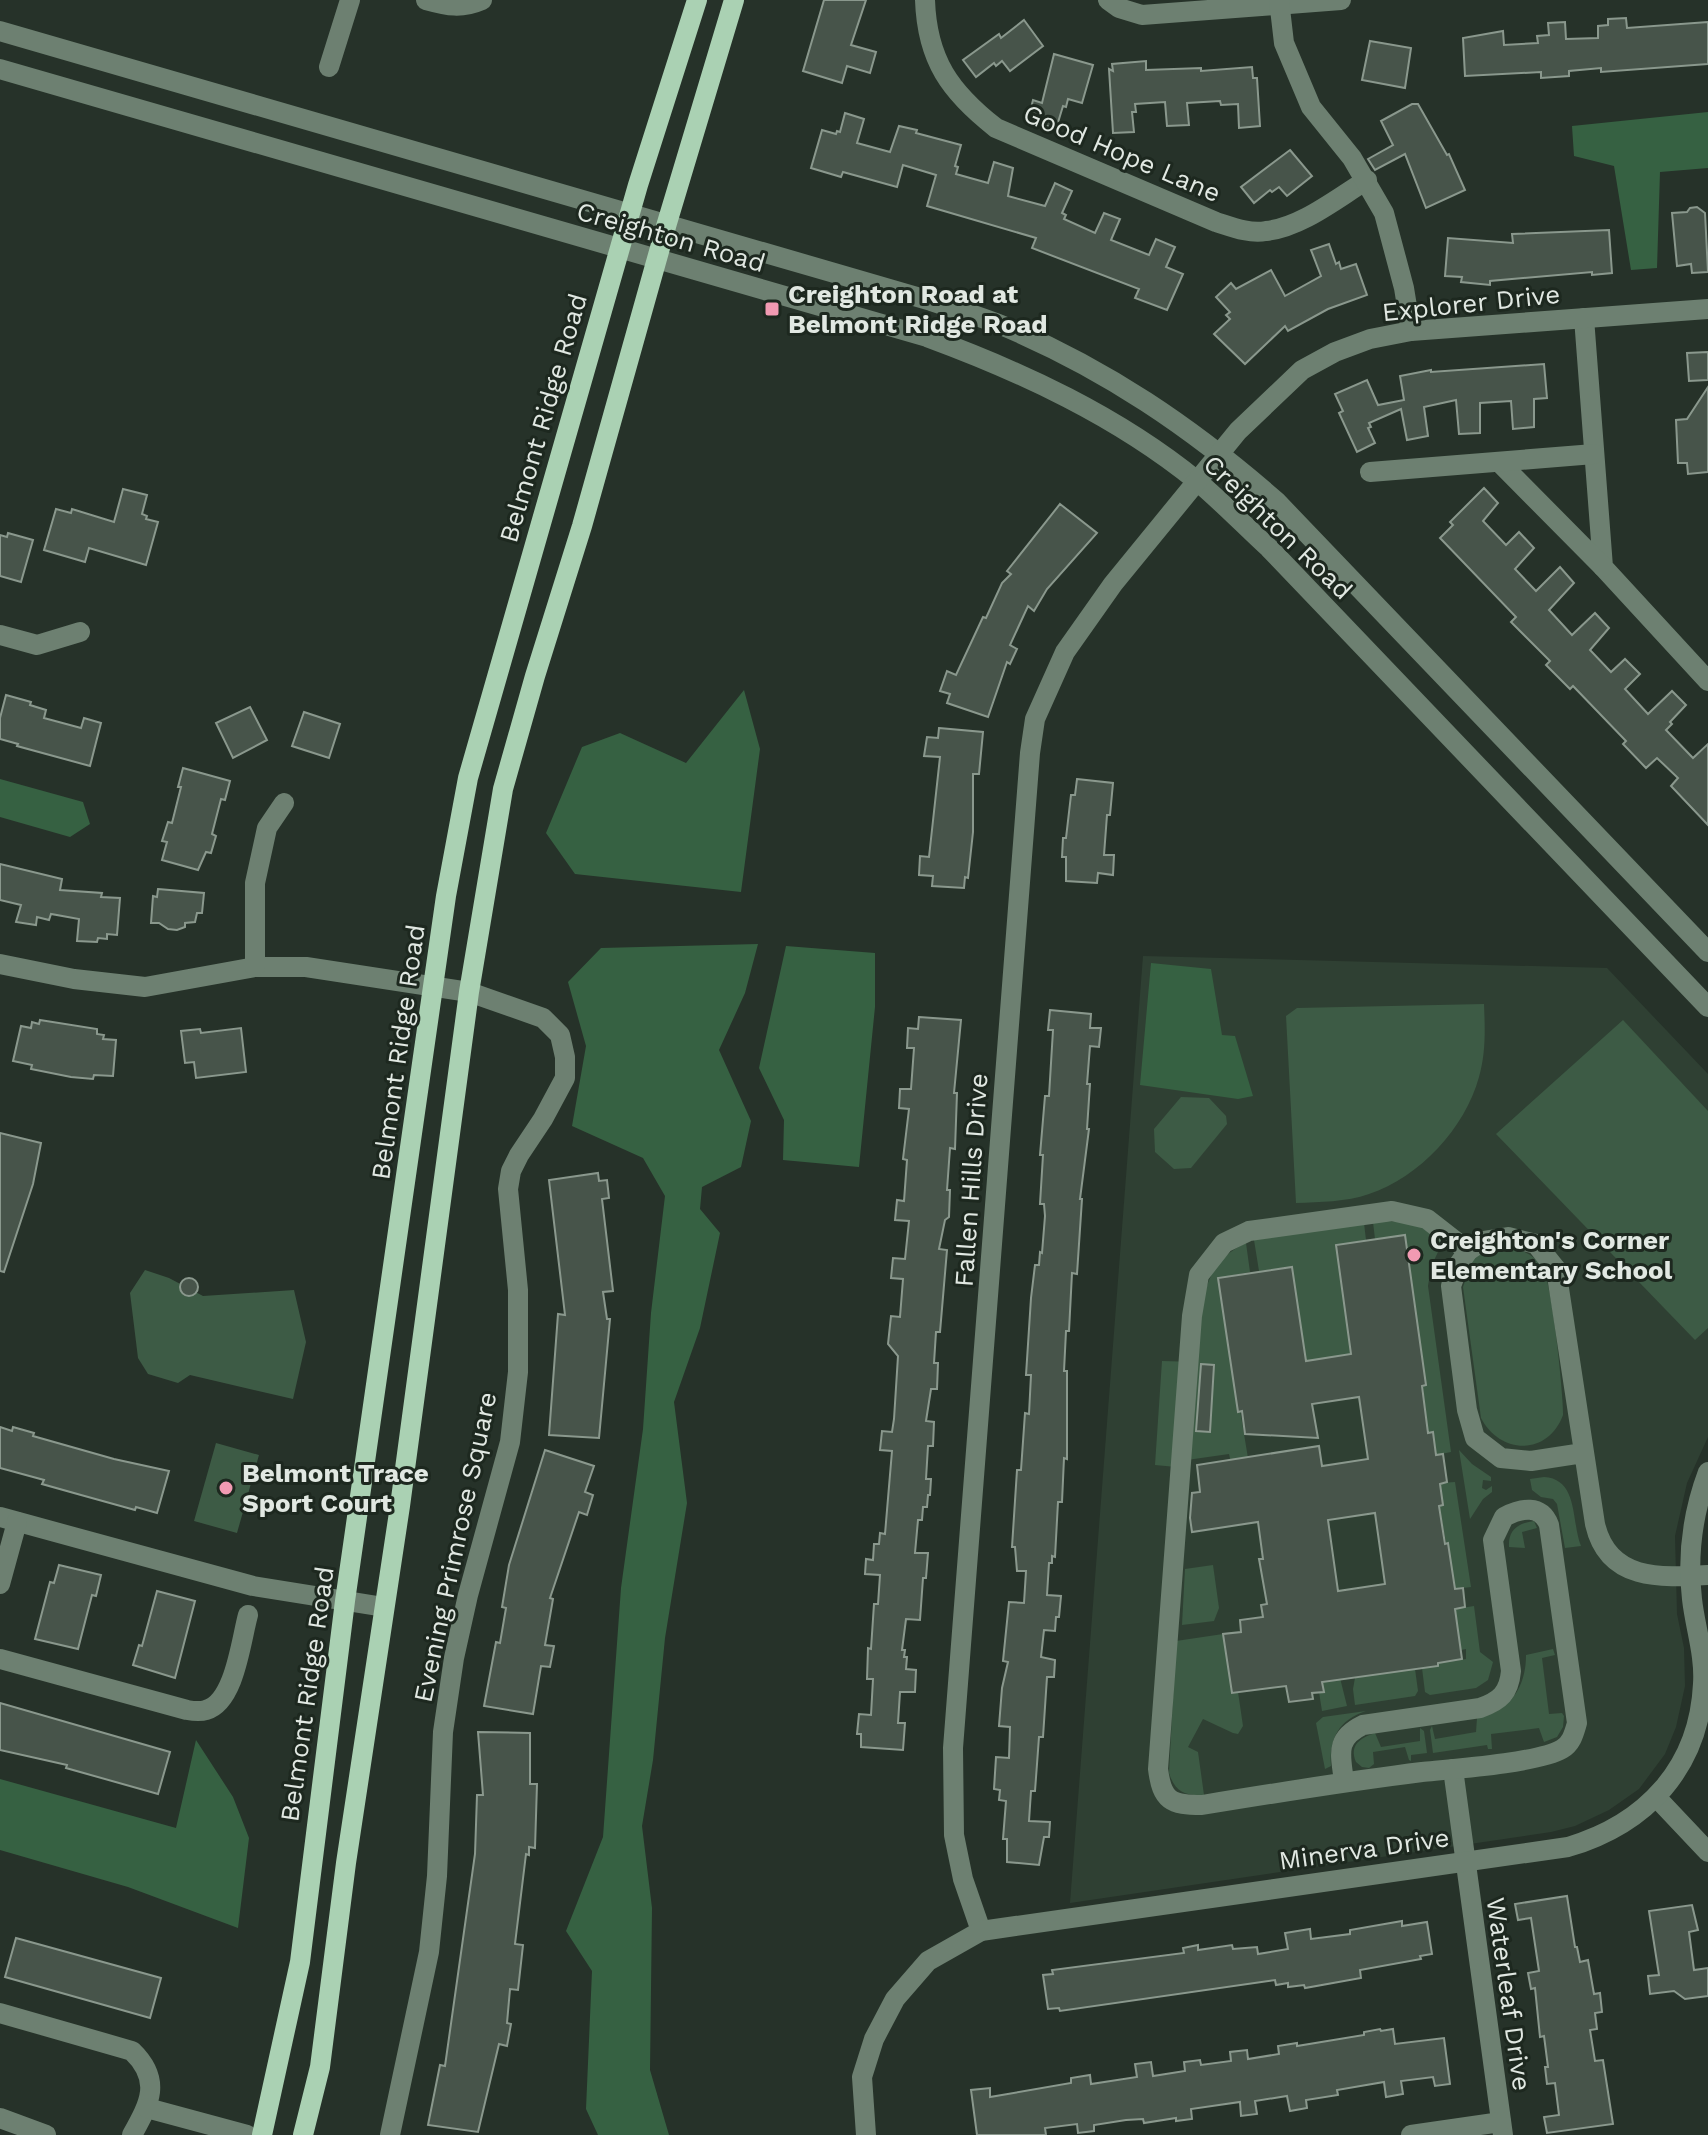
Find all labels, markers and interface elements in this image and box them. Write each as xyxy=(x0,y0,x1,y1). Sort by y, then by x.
street label: Good Hope Lane xyxy=(1019,98,1225,208)
street label: Creighton Road xyxy=(573,196,769,278)
place label: Creighton Road at Belmont Ridge Road xyxy=(788,279,1047,339)
street label: Explorer Drive xyxy=(1380,279,1562,327)
street label: Belmont Ridge Road xyxy=(493,290,593,546)
marker: Creighton Road at Belmont Ridge Road xyxy=(763,300,781,318)
street label: Creighton Road xyxy=(1198,449,1358,605)
street label: Belmont Ridge Road xyxy=(365,922,431,1182)
street label: Fallen Hills Drive xyxy=(949,1072,993,1288)
place label: Creighton's Corner Elementary School xyxy=(1430,1225,1673,1285)
marker: Creighton's Corner Elementary School xyxy=(1405,1246,1423,1264)
street label: Evening Primrose Square xyxy=(407,1389,503,1705)
place label: Belmont Trace Sport Court xyxy=(242,1458,429,1518)
marker: Belmont Trace Sport Court xyxy=(217,1479,235,1497)
street label: Belmont Ridge Road xyxy=(274,1564,340,1824)
street label: Minerva Drive xyxy=(1277,1822,1451,1876)
street label: Waterleaf Drive xyxy=(1481,1895,1537,2093)

